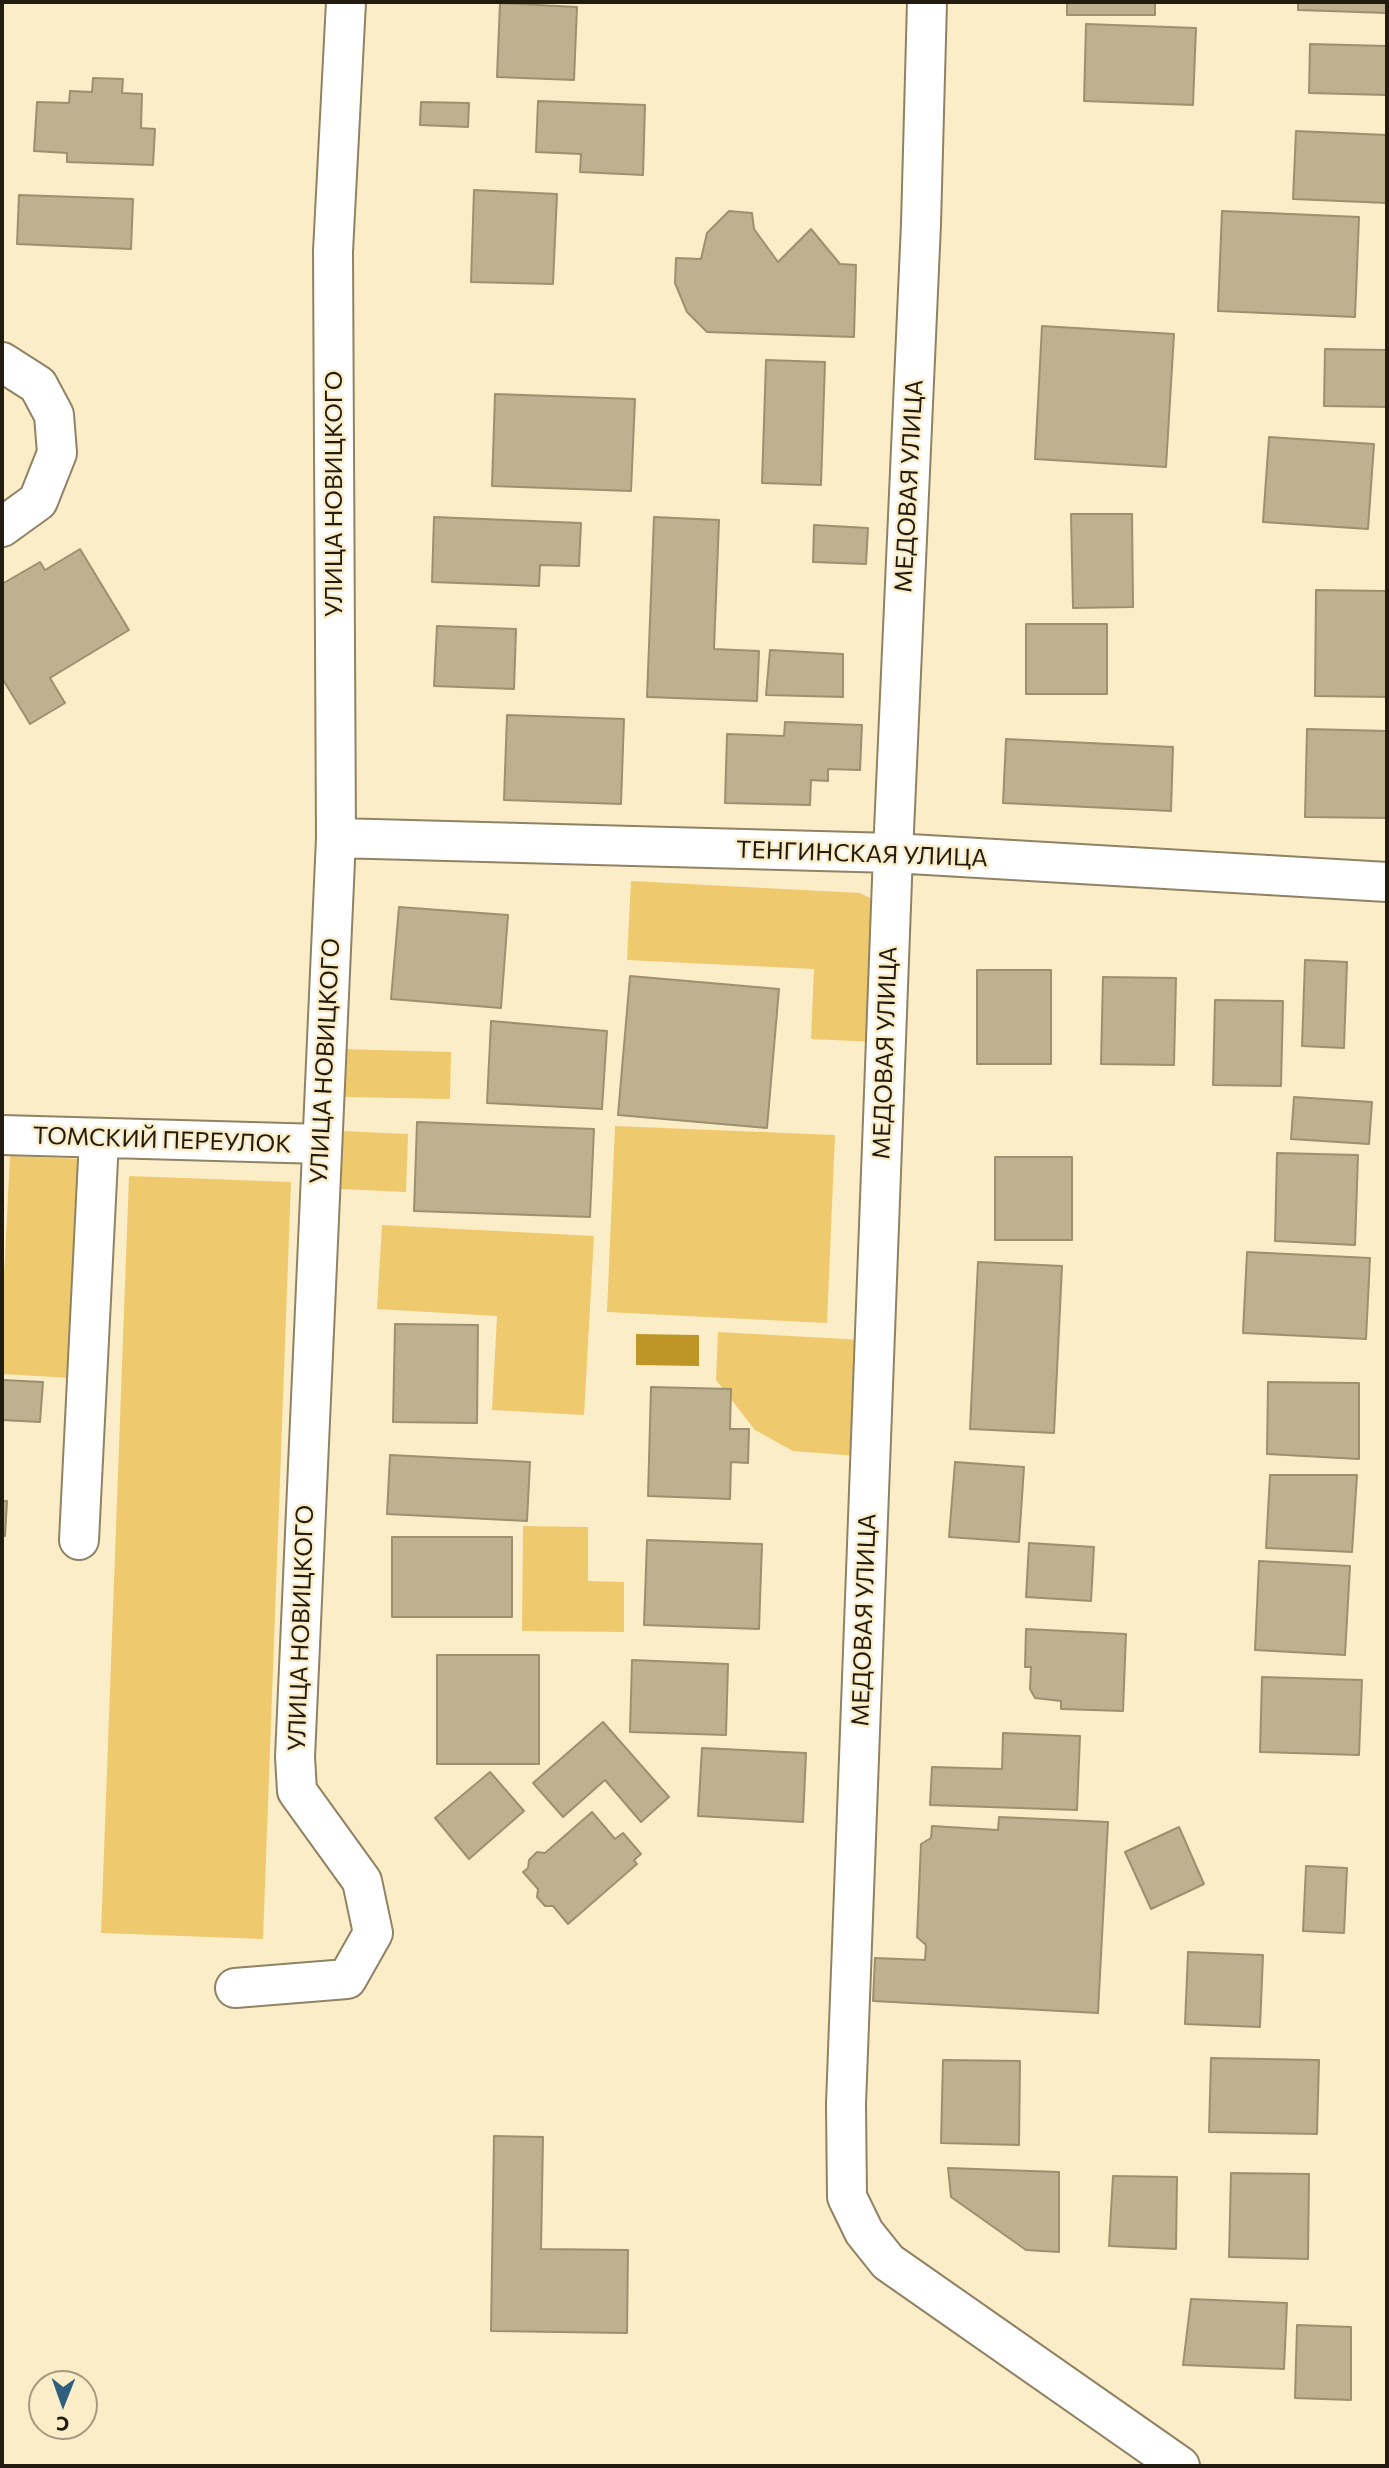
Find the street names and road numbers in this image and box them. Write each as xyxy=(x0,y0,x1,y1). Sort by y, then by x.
street label: УЛИЦА НОВИЦКОГО xyxy=(320,371,348,617)
street label: МЕДОВАЯ УЛИЦА xyxy=(889,379,929,593)
street label: ТЕНГИНСКАЯ УЛИЦА xyxy=(736,835,988,873)
street label: УЛИЦА НОВИЦКОГО xyxy=(304,937,346,1185)
street label: МЕДОВАЯ УЛИЦА xyxy=(867,946,903,1160)
street label: ТОМСКИЙ ПЕРЕУЛОК xyxy=(32,1121,292,1159)
street label: УЛИЦА НОВИЦКОГО xyxy=(282,1504,320,1752)
street label: МЕДОВАЯ УЛИЦА xyxy=(846,1513,882,1727)

